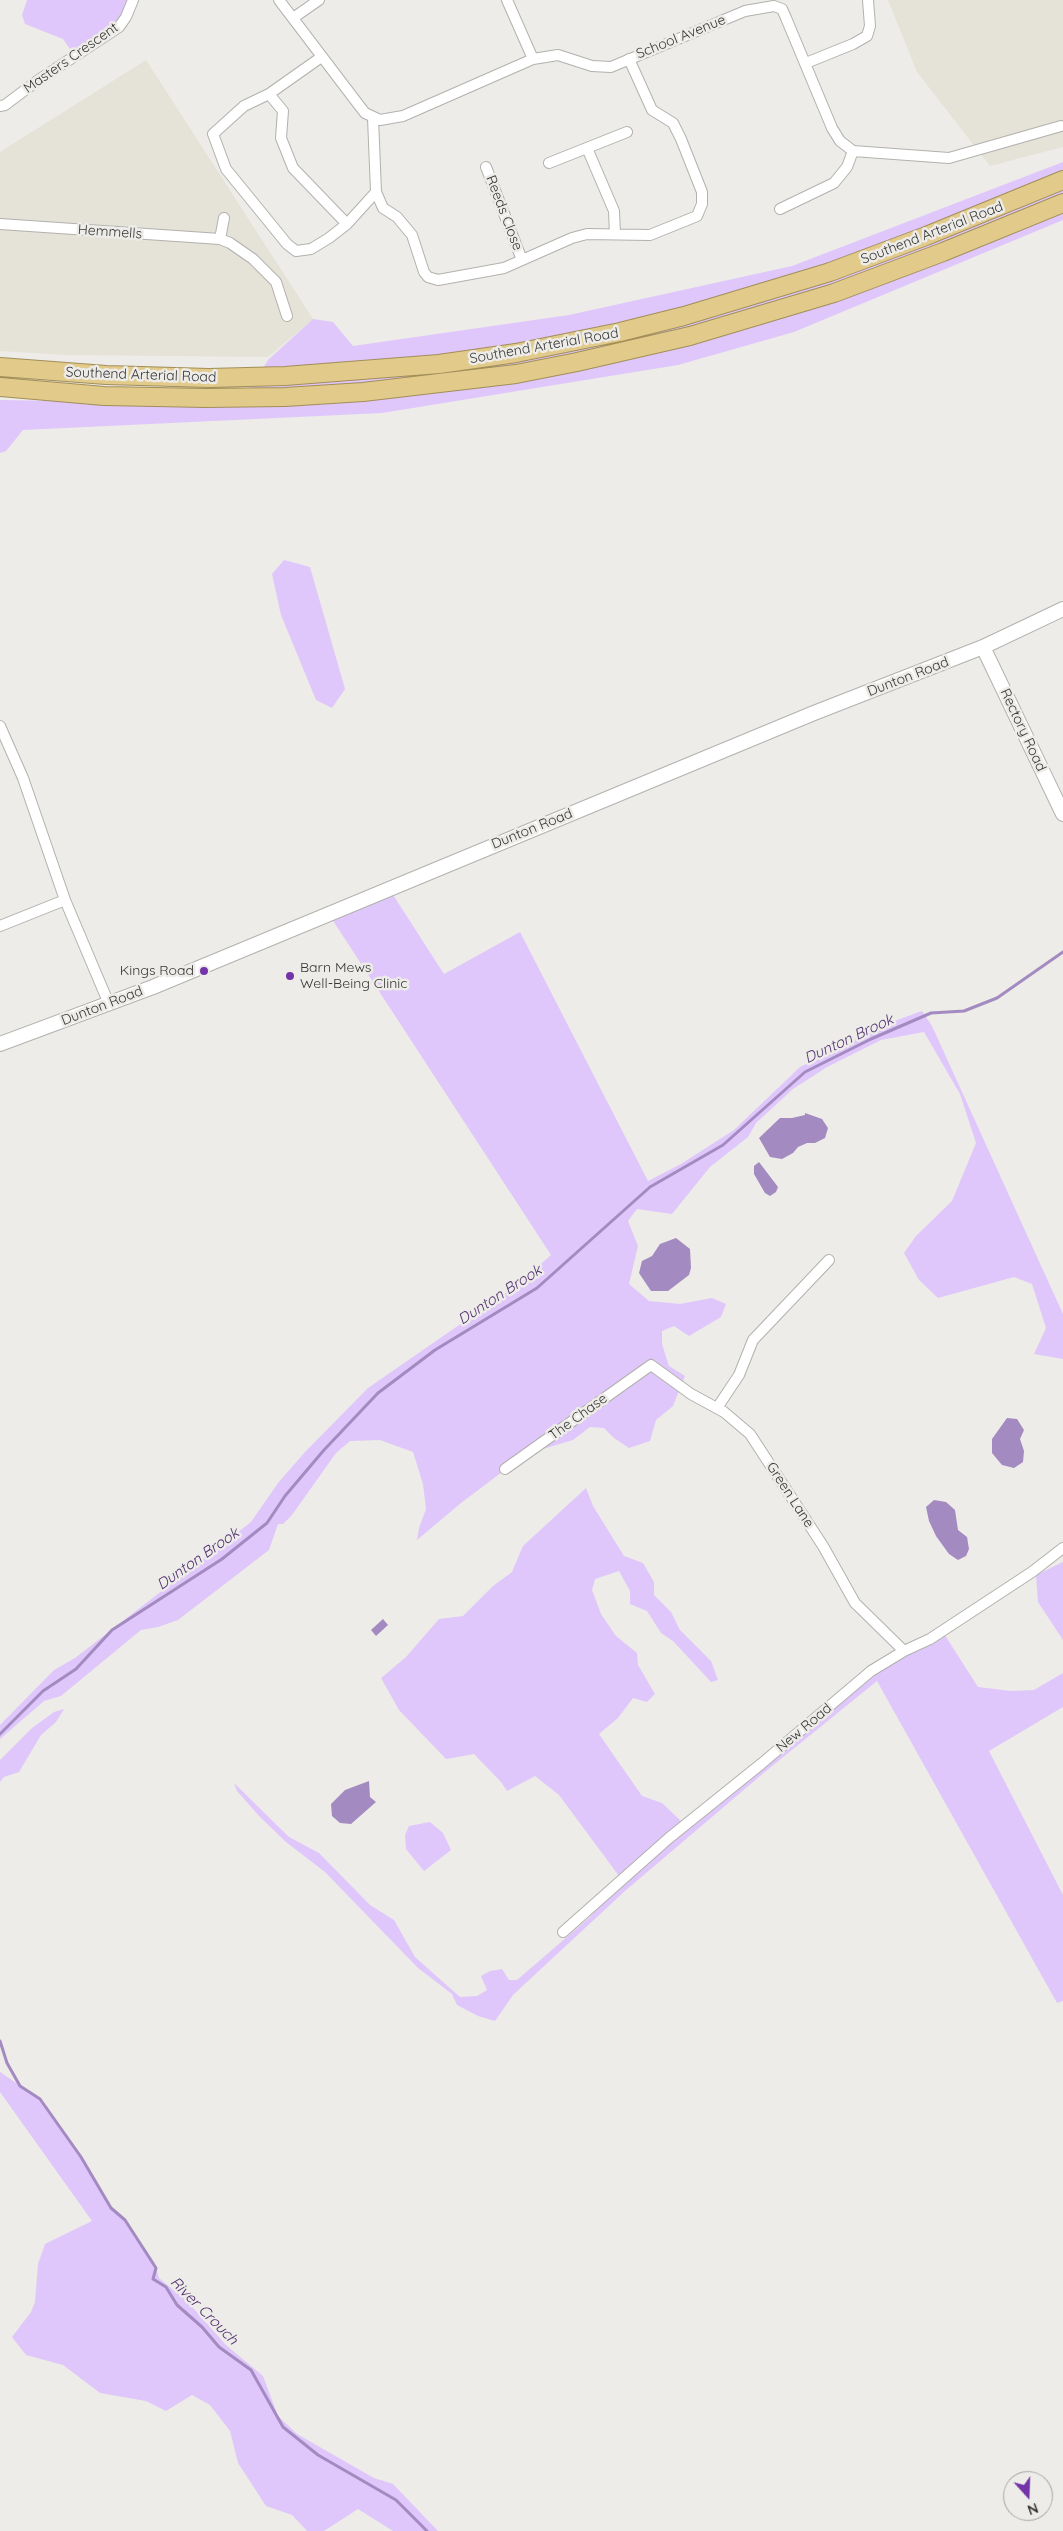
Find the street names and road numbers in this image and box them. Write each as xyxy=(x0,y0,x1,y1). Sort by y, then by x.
street label: School Avenue xyxy=(634,11,728,63)
street label: Masters Crescent xyxy=(20,19,122,97)
street label: Reeds Close xyxy=(482,173,526,253)
street label: Southend Arterial Road xyxy=(859,198,1005,268)
street label: Hemmells xyxy=(77,221,143,243)
street label: Southend Arterial Road xyxy=(468,325,620,367)
street label: Southend Arterial Road xyxy=(65,364,217,386)
street label: Dunton Road xyxy=(865,654,951,700)
street label: Rectory Road xyxy=(996,686,1050,774)
street label: Dunton Road xyxy=(489,805,575,853)
street label: Dunton Road xyxy=(59,983,145,1029)
street label: The Chase xyxy=(545,1390,611,1444)
street label: Green Lane xyxy=(763,1459,817,1531)
street label: New Road xyxy=(773,1700,835,1756)

